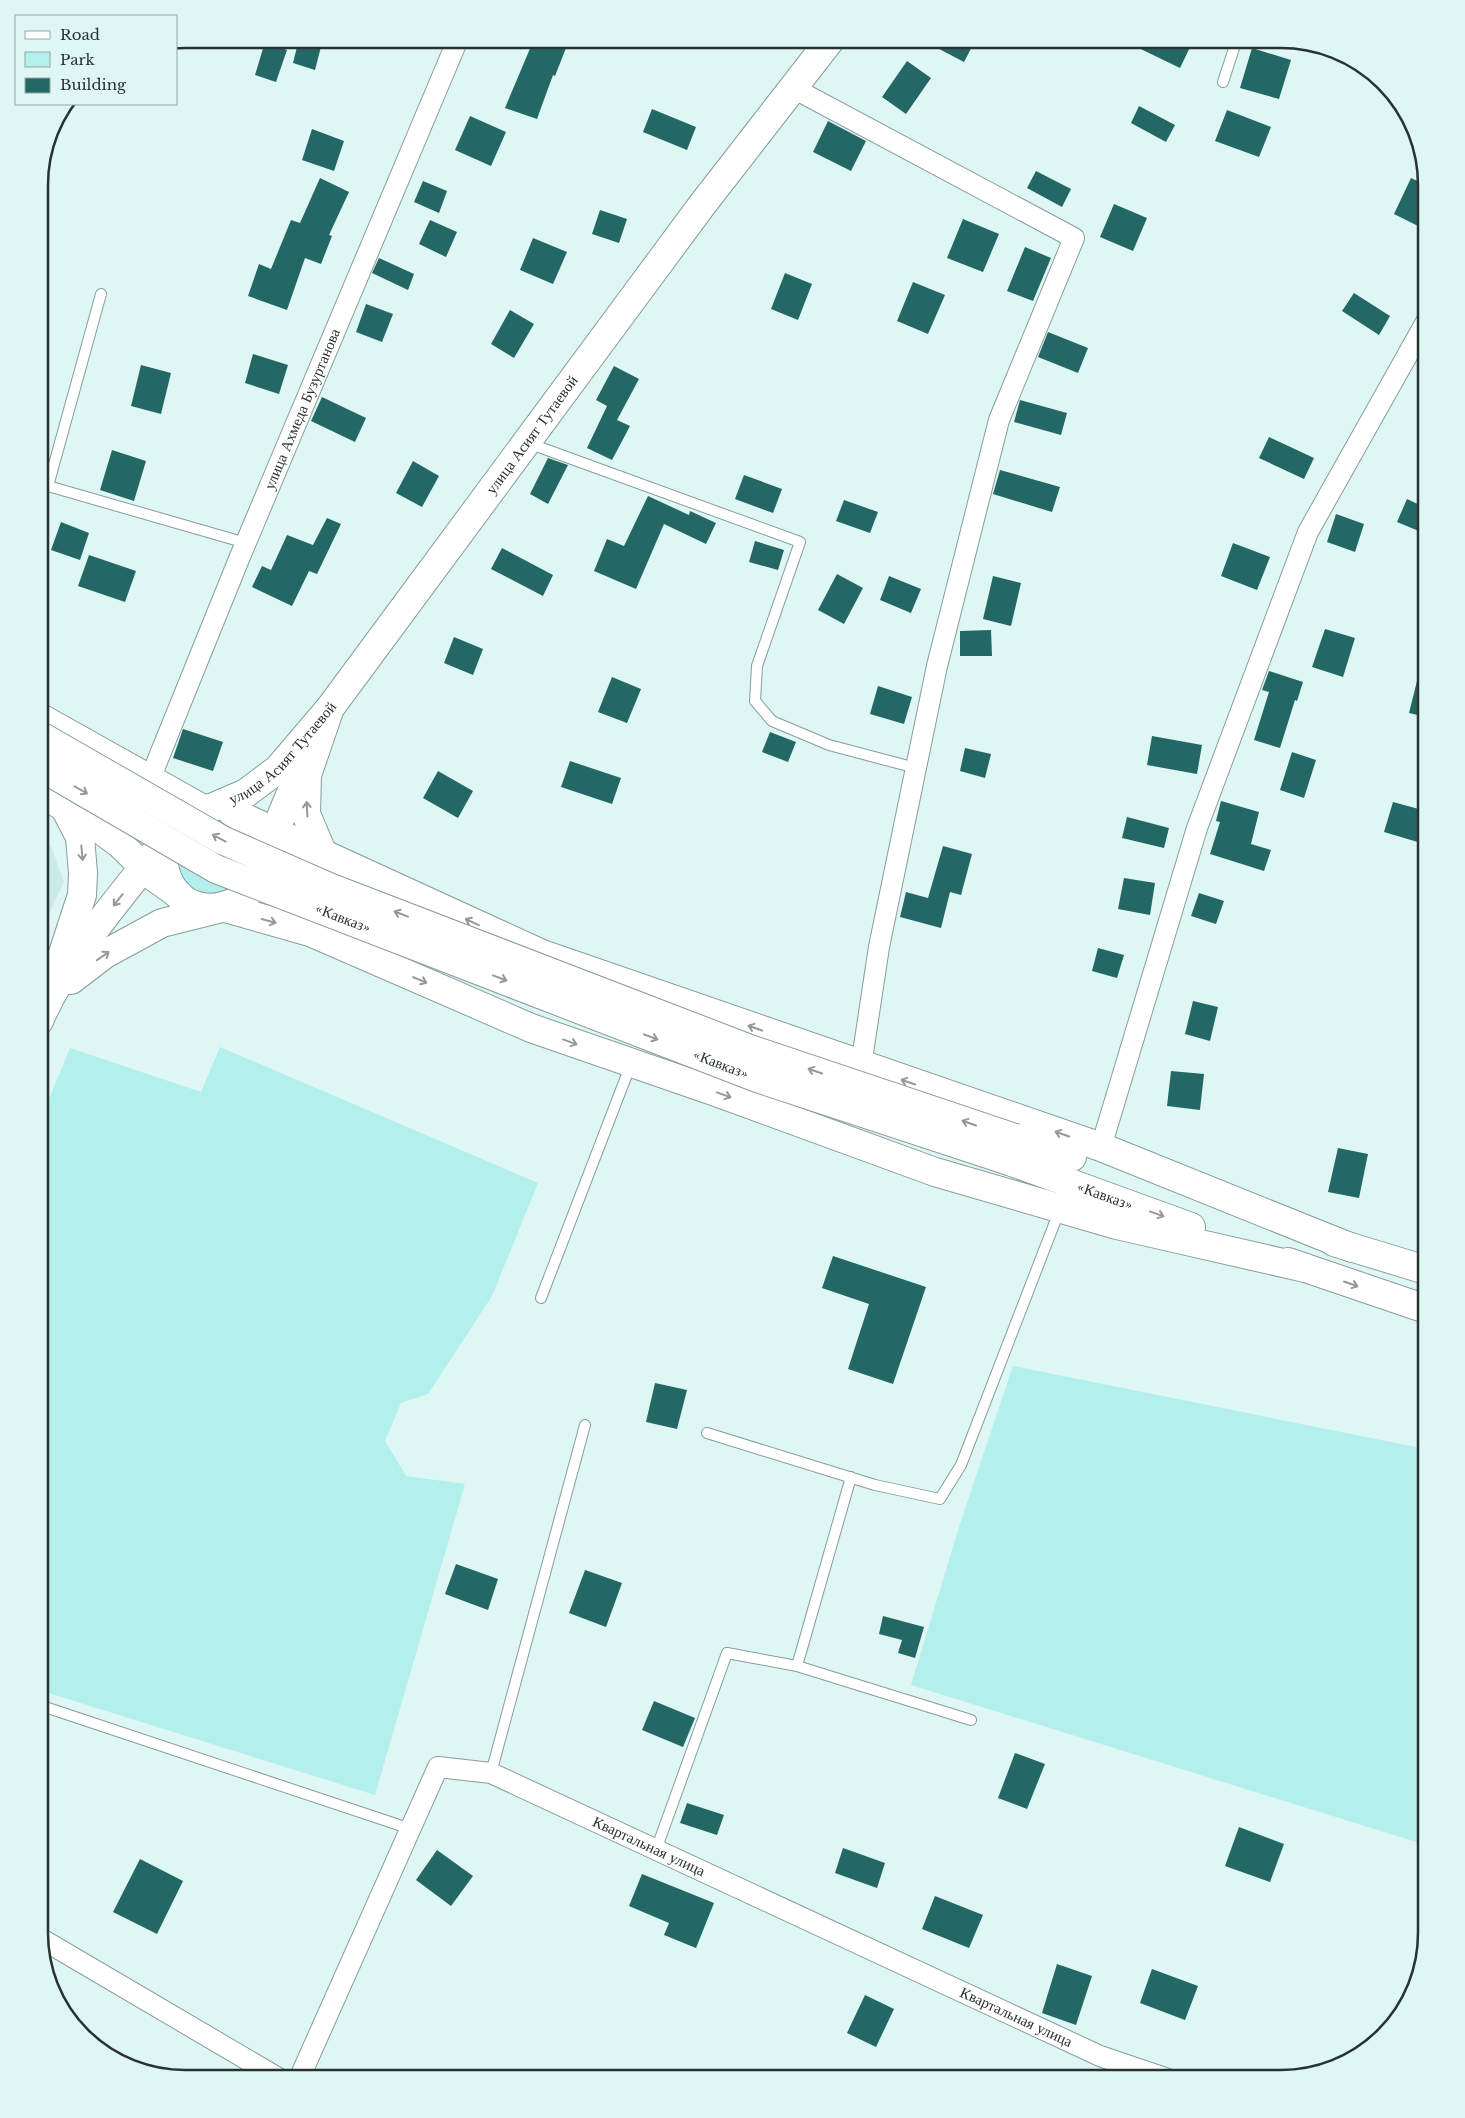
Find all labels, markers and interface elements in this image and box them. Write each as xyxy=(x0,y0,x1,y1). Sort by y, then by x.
legend xyxy=(15,15,178,105)
text: Road xyxy=(60,25,100,44)
text: Park xyxy=(60,50,96,69)
text: Building xyxy=(60,75,127,94)
street label: улица Ахмеда Бузуртанова xyxy=(259,325,344,492)
street label: улица Асият Тутаевой xyxy=(482,371,582,498)
street label: улица Асият Тутаевой xyxy=(226,698,340,808)
one-way arrow xyxy=(74,786,88,796)
one-way arrow xyxy=(302,801,311,817)
one-way arrow xyxy=(212,833,227,842)
one-way arrow xyxy=(77,845,86,861)
one-way arrow xyxy=(113,893,123,907)
street label: «Кавказ» xyxy=(313,898,374,937)
one-way arrow xyxy=(394,909,409,919)
one-way arrow xyxy=(261,916,277,926)
one-way arrow xyxy=(465,917,480,926)
one-way arrow xyxy=(95,951,109,961)
one-way arrow xyxy=(491,974,507,983)
one-way arrow xyxy=(412,975,427,985)
one-way arrow xyxy=(747,1023,763,1033)
one-way arrow xyxy=(643,1032,658,1042)
one-way arrow xyxy=(562,1038,577,1047)
street label: «Кавказ» xyxy=(691,1044,751,1083)
one-way arrow xyxy=(807,1065,823,1075)
one-way arrow xyxy=(901,1076,917,1086)
one-way arrow xyxy=(716,1091,731,1100)
one-way arrow xyxy=(962,1118,977,1127)
one-way arrow xyxy=(1054,1128,1070,1138)
street label: «Кавказ» xyxy=(1075,1177,1136,1214)
one-way arrow xyxy=(1149,1210,1164,1219)
one-way arrow xyxy=(1343,1279,1359,1289)
street label: Квартальная улица xyxy=(590,1812,709,1880)
street label: Квартальная улица xyxy=(957,1982,1076,2051)

